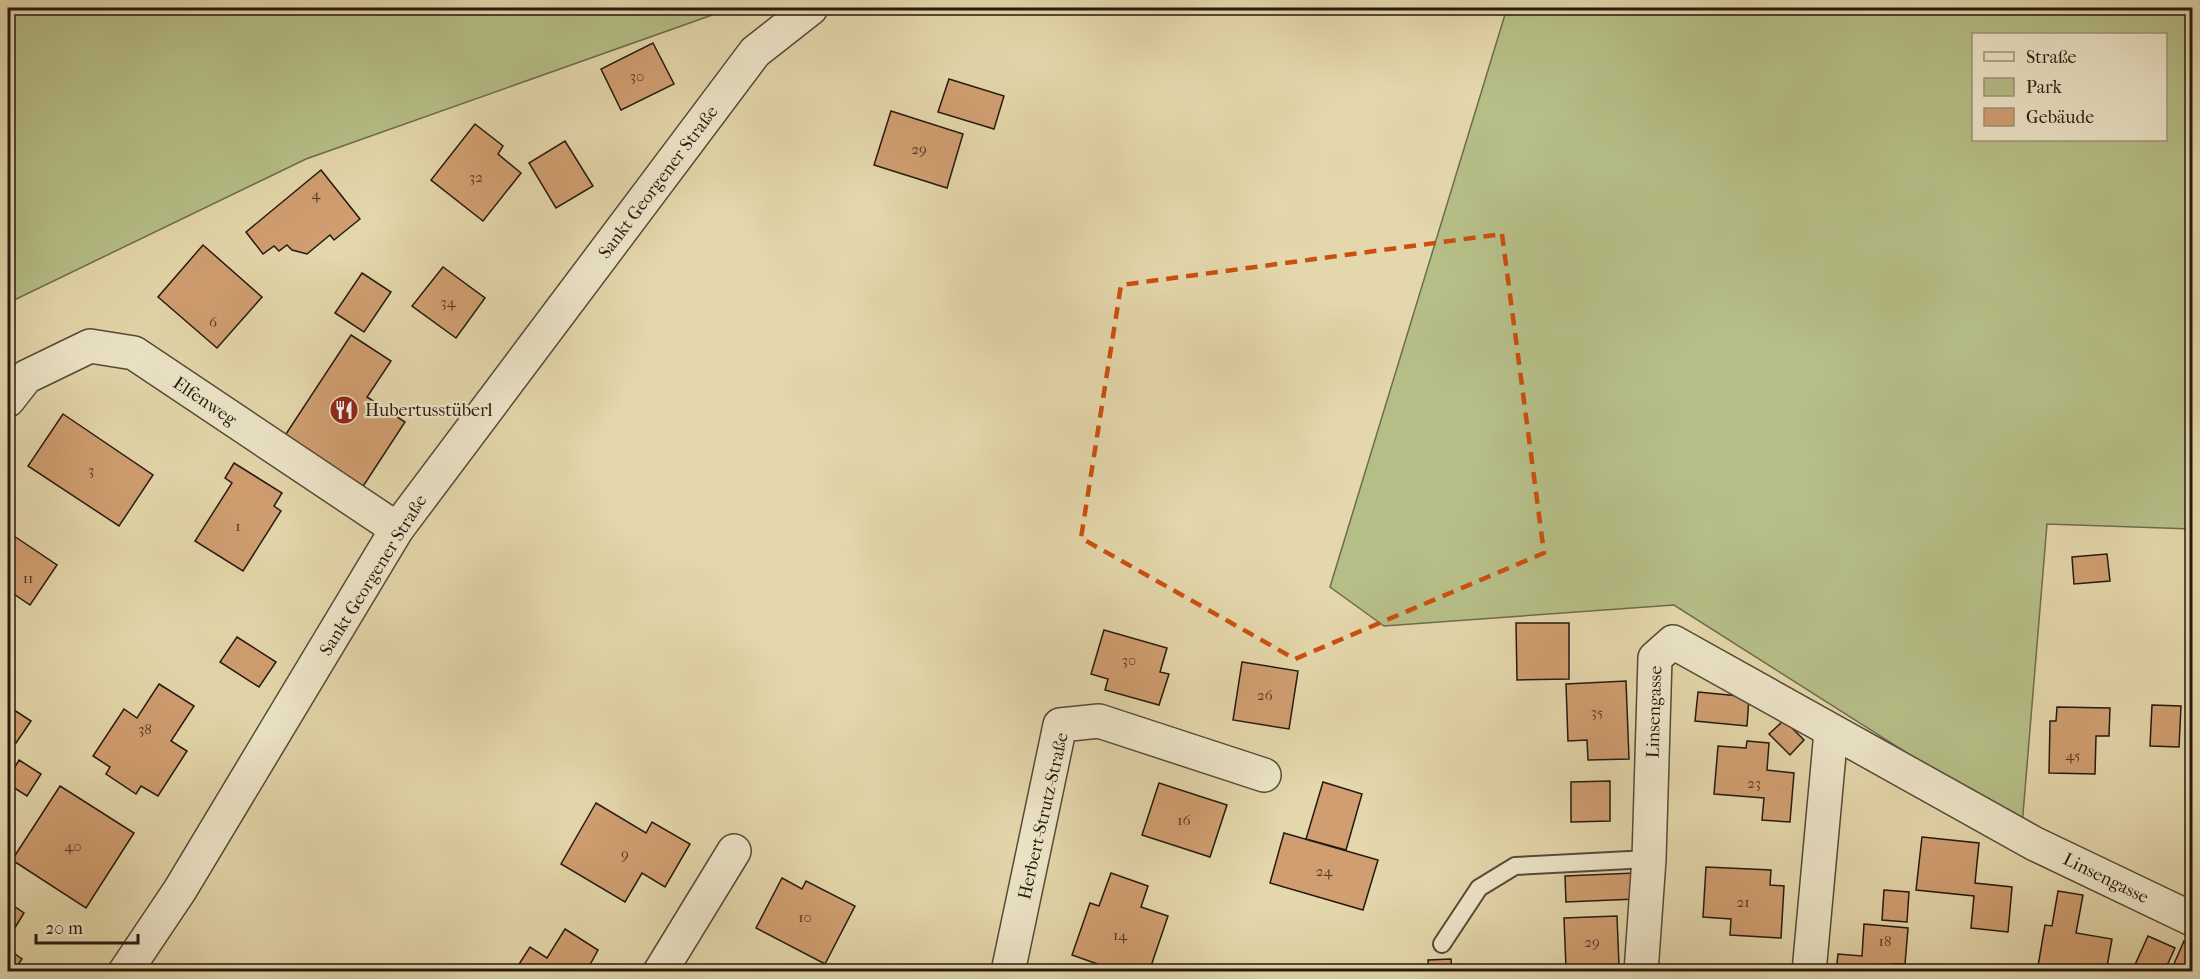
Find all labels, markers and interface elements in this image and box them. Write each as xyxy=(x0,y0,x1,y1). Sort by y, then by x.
legend xyxy=(1972,33,2167,141)
text: Straße xyxy=(2026,47,2077,68)
house number: 30 xyxy=(630,67,644,85)
text: Park xyxy=(2026,77,2063,98)
street label: Sankt Georgener Straße xyxy=(594,102,723,263)
text: Gebäude xyxy=(2026,107,2094,128)
house number: 29 xyxy=(911,140,927,158)
house number: 32 xyxy=(469,168,483,186)
house number: 4 xyxy=(312,185,322,203)
house number: 34 xyxy=(440,293,457,311)
house number: 6 xyxy=(209,313,218,331)
street label: Elfenweg xyxy=(169,373,241,431)
restaurant icon: Hubertusstüberl xyxy=(328,394,360,426)
place label: Hubertusstüberl xyxy=(365,400,493,421)
house number: 3 xyxy=(88,461,94,479)
street label: Sankt Georgener Straße xyxy=(315,491,432,660)
house number: 1 xyxy=(235,517,241,535)
house number: 11 xyxy=(23,569,33,587)
house number: 30 xyxy=(1122,651,1136,669)
street label: Linsengasse xyxy=(1642,665,1667,759)
house number: 26 xyxy=(1257,686,1274,704)
house number: 35 xyxy=(1591,703,1603,721)
house number: 38 xyxy=(138,720,152,738)
street label: Herbert-Strutz-Straße xyxy=(1014,730,1073,902)
house number: 45 xyxy=(2066,746,2080,764)
house number: 23 xyxy=(1747,774,1761,792)
house number: 16 xyxy=(1177,811,1192,829)
house number: 40 xyxy=(64,837,82,855)
house number: 9 xyxy=(621,845,629,863)
street label: Linsengasse xyxy=(2060,849,2152,908)
house number: 24 xyxy=(1316,862,1333,880)
house number: 21 xyxy=(1736,893,1750,911)
scale bar xyxy=(36,907,138,945)
house number: 10 xyxy=(798,908,812,926)
text: 20 m xyxy=(45,918,83,939)
house number: 14 xyxy=(1113,926,1128,944)
house number: 18 xyxy=(1879,932,1891,950)
house number: 29 xyxy=(1584,933,1600,951)

